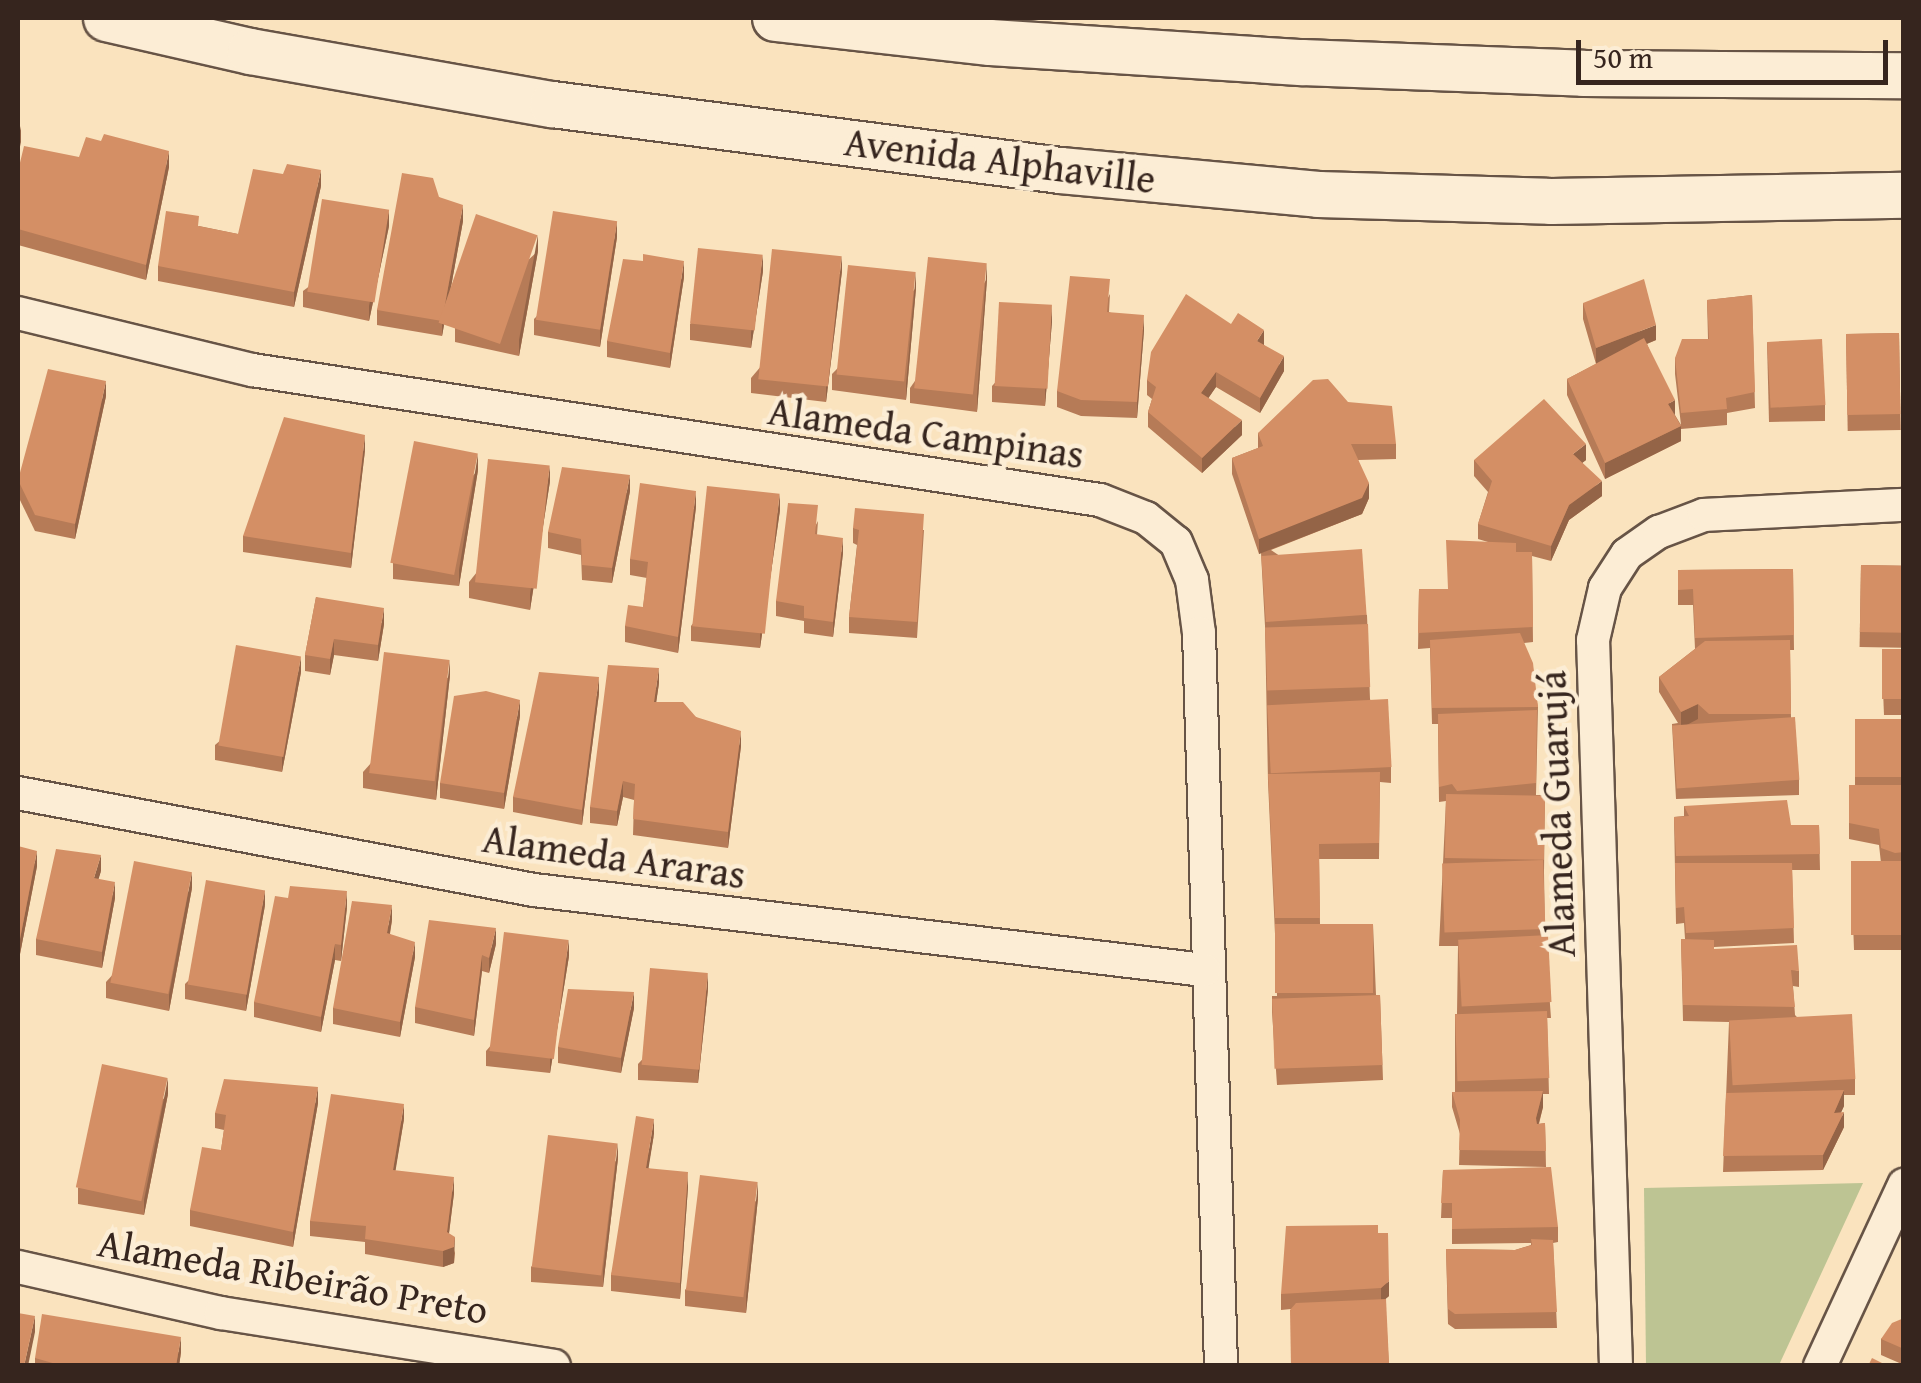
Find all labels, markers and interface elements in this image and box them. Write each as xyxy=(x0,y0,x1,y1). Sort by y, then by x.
scale bar xyxy=(1581,20,1894,82)
text: 50 m xyxy=(1593,35,1653,79)
street label: Avenida Alphaville xyxy=(842,117,1158,203)
street label: Alameda Campinas xyxy=(765,386,1087,478)
street label: Alameda Guarujá xyxy=(1527,670,1585,958)
street label: Alameda Araras xyxy=(479,814,749,898)
street label: Alameda Ribeirão Preto xyxy=(94,1218,492,1334)

